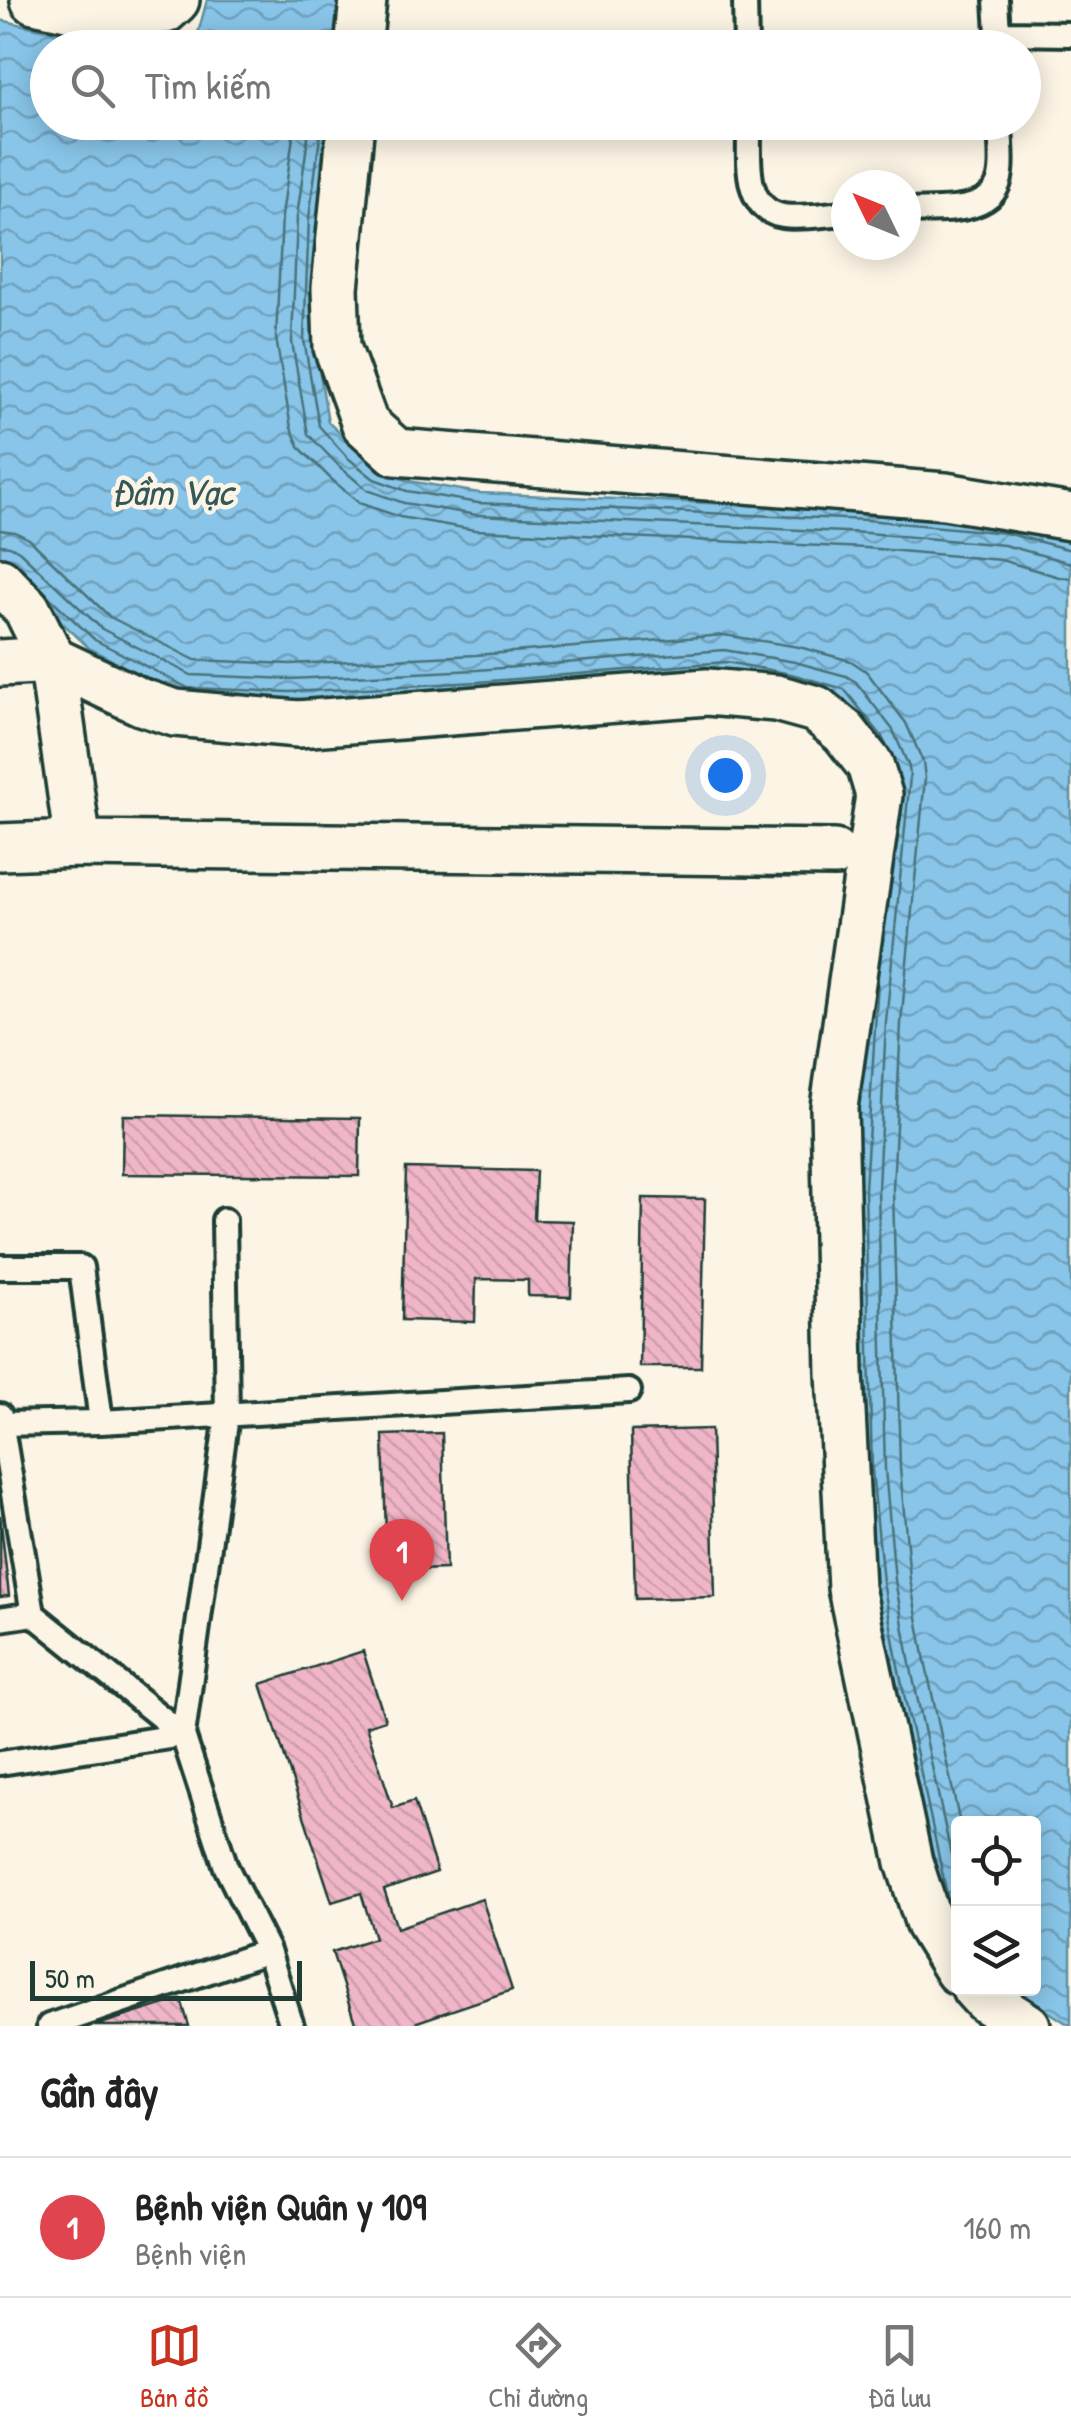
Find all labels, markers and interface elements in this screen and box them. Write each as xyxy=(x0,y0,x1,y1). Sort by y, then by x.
search box xyxy=(30,30,1041,140)
icon: search xyxy=(65,58,120,113)
text: Tìm kiếm xyxy=(145,59,271,111)
north arrow xyxy=(831,170,921,260)
water label: Đầm Vạc xyxy=(111,465,237,517)
your location xyxy=(700,750,751,801)
pin: 1 xyxy=(370,1518,434,1601)
map controls xyxy=(951,1816,1041,1996)
button: locate xyxy=(951,1816,1041,1906)
button: layers xyxy=(951,1906,1041,1996)
scale bar xyxy=(30,1956,302,2000)
text: 50 m xyxy=(45,1959,95,1997)
text: Gần đây xyxy=(40,2063,158,2120)
text: Bệnh viện Quân y 109 xyxy=(135,2180,427,2232)
text: 1 xyxy=(67,2206,78,2249)
text: 160 m xyxy=(963,2206,1031,2249)
text: Bệnh viện xyxy=(135,2232,246,2275)
tab: Bản đồ xyxy=(140,2318,208,2416)
tab: Chỉ đường xyxy=(488,2318,588,2416)
tab: Đã lưu xyxy=(868,2318,931,2416)

